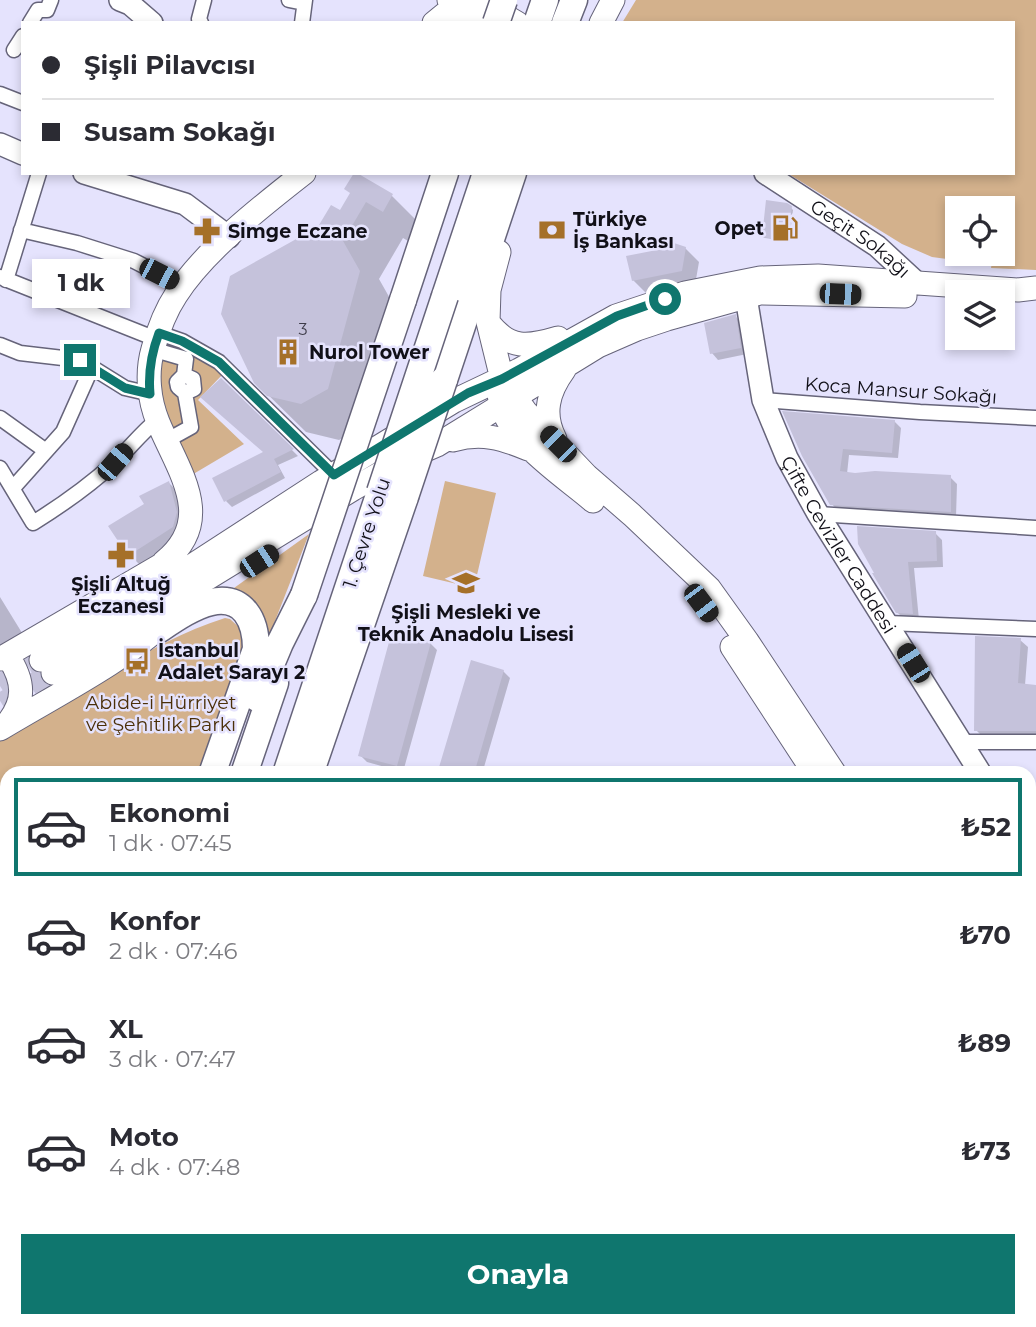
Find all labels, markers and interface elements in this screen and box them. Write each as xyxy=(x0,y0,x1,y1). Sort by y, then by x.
text: Şişli Pilavcısı xyxy=(84,49,256,81)
text: Susam Sokağı xyxy=(84,116,276,148)
street label: Geçit Sokağı xyxy=(806,195,915,283)
map controls xyxy=(945,196,1015,350)
button: locate xyxy=(945,196,1015,266)
place label: Türkiye İş Bankası xyxy=(573,208,674,253)
fuel station icon: Opet xyxy=(770,213,800,243)
bank icon: Türkiye İş Bankası xyxy=(537,215,567,245)
pharmacy icon: Simge Eczane xyxy=(192,216,222,246)
place label: Opet xyxy=(715,217,764,240)
place label: Simge Eczane xyxy=(228,220,368,243)
car xyxy=(136,255,183,293)
callout: 1 dk xyxy=(31,258,129,308)
text: 1 dk xyxy=(58,269,104,297)
button: layers xyxy=(945,280,1015,350)
route start xyxy=(649,283,681,315)
car xyxy=(819,283,862,305)
house number: 3 xyxy=(298,320,308,339)
building icon: Nurol Tower xyxy=(273,337,303,367)
place label: Nurol Tower xyxy=(309,341,430,364)
route end xyxy=(64,344,96,376)
street label: Koca Mansur Sokağı xyxy=(804,372,998,409)
car xyxy=(536,422,581,466)
car xyxy=(94,439,137,485)
street label: Çifte Cevizler Caddesi xyxy=(776,452,901,638)
street label: 1. Çevre Yolu xyxy=(338,475,395,591)
pharmacy icon: Şişli Altuğ Eczanesi xyxy=(106,540,136,570)
car xyxy=(236,541,283,581)
school or university icon: Şişli Mesleki ve Teknik Anadolu Lisesi xyxy=(451,568,481,598)
place label: Şişli Altuğ Eczanesi xyxy=(71,573,171,618)
car xyxy=(680,580,723,626)
place label: Şişli Mesleki ve Teknik Anadolu Lisesi xyxy=(358,601,574,646)
place label: İstanbul Adalet Sarayı 2 xyxy=(157,638,305,684)
car xyxy=(893,640,934,686)
bus stop icon: İstanbul Adalet Sarayı 2 xyxy=(122,646,152,676)
park label: Abide-i Hürriyet ve Şehitlik Parkı xyxy=(86,691,237,736)
icon: car xyxy=(25,796,88,859)
text: Ekonomi xyxy=(109,797,230,829)
text: ₺52 xyxy=(961,811,1011,843)
text: 1 dk · 07:45 xyxy=(109,829,232,857)
icon: car xyxy=(25,904,88,967)
text: Konfor xyxy=(109,905,201,937)
text: ₺70 xyxy=(959,919,1011,951)
text: 2 dk · 07:46 xyxy=(109,937,238,965)
icon: car xyxy=(25,1012,88,1075)
text: XL xyxy=(109,1013,143,1045)
text: ₺89 xyxy=(958,1027,1011,1059)
text: 3 dk · 07:47 xyxy=(109,1045,236,1073)
icon: car xyxy=(25,1120,88,1183)
text: Moto xyxy=(109,1121,179,1153)
text: ₺73 xyxy=(961,1135,1011,1167)
text: 4 dk · 07:48 xyxy=(109,1153,241,1181)
button: Onayla xyxy=(21,1234,1015,1314)

